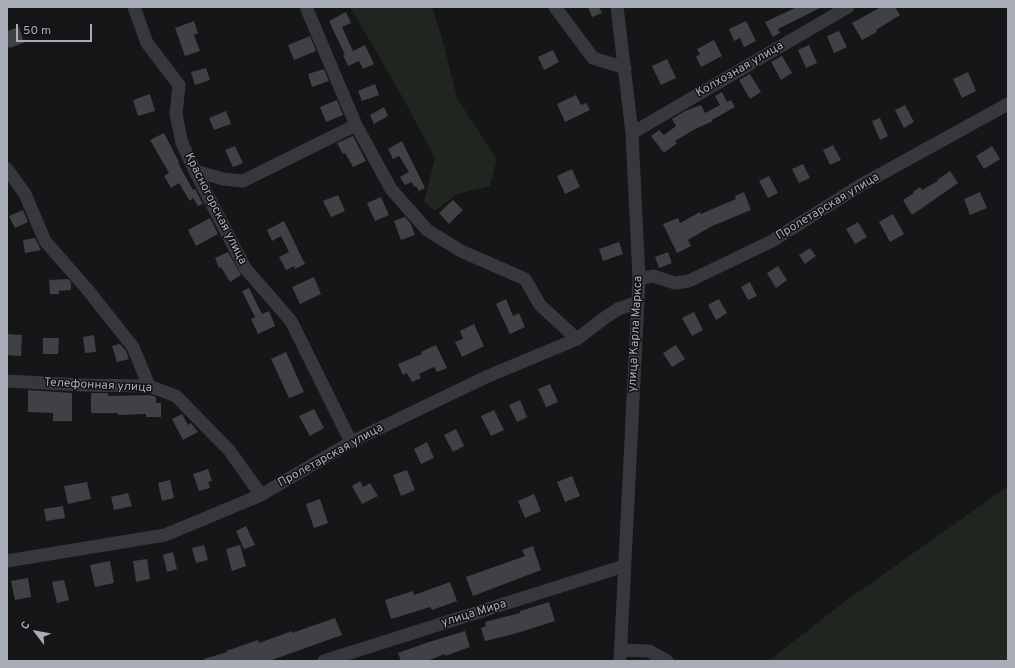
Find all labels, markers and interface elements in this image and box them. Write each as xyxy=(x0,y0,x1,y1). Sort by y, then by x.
scale bar xyxy=(18,16,94,42)
text: 50 m xyxy=(23,23,51,39)
street label: Колхозная улица xyxy=(694,39,786,101)
street label: Красногорская улица xyxy=(181,151,249,267)
street label: Пролетарская улица xyxy=(774,170,882,244)
street label: улица Карла Маркса xyxy=(626,275,646,393)
street label: Телефонная улица xyxy=(44,376,152,396)
street label: Пролетарская улица xyxy=(276,421,386,491)
street label: улица Мира xyxy=(440,597,508,631)
north arrow xyxy=(16,612,56,652)
text: С xyxy=(18,619,34,632)

